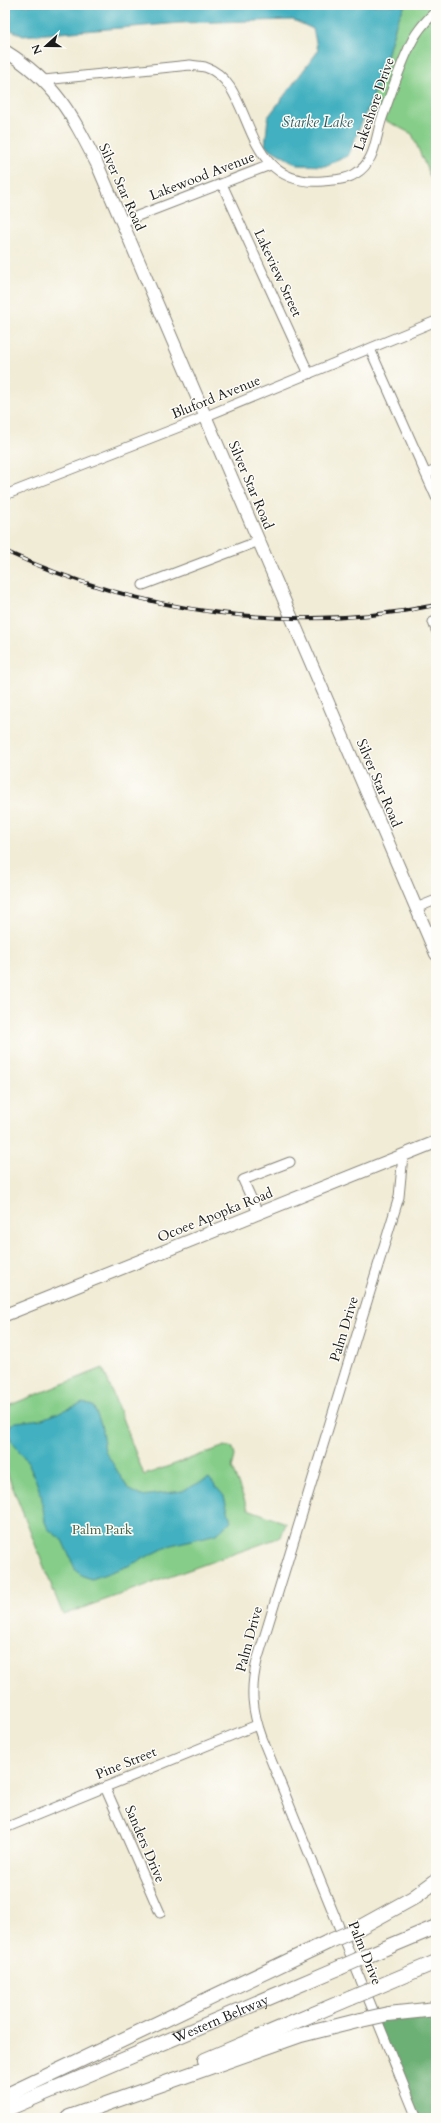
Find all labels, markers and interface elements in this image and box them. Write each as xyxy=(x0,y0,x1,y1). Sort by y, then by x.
north arrow xyxy=(26,26,66,66)
text: N xyxy=(28,42,46,57)
street label: Lakeshore Drive xyxy=(349,55,399,153)
water label: Starke Lake xyxy=(282,112,353,132)
street label: Silver Star Road xyxy=(94,140,150,234)
street label: Lakewood Avenue xyxy=(147,147,257,205)
street label: Lakeview Street xyxy=(249,226,307,320)
street label: Bluford Avenue xyxy=(169,371,263,423)
street label: Silver Star Road xyxy=(224,438,278,532)
street label: Silver Star Road xyxy=(352,736,406,830)
street label: Ocoee Apopka Road xyxy=(154,1183,276,1247)
street label: Palm Drive xyxy=(325,1294,363,1364)
park label: Palm Park xyxy=(72,1520,133,1539)
street label: Palm Drive xyxy=(231,1604,267,1674)
street label: Pine Street xyxy=(93,1742,160,1784)
street label: Sanders Drive xyxy=(120,1802,170,1886)
street label: Palm Drive xyxy=(344,1918,386,1988)
street label: Western Beltway xyxy=(168,1989,272,2048)

